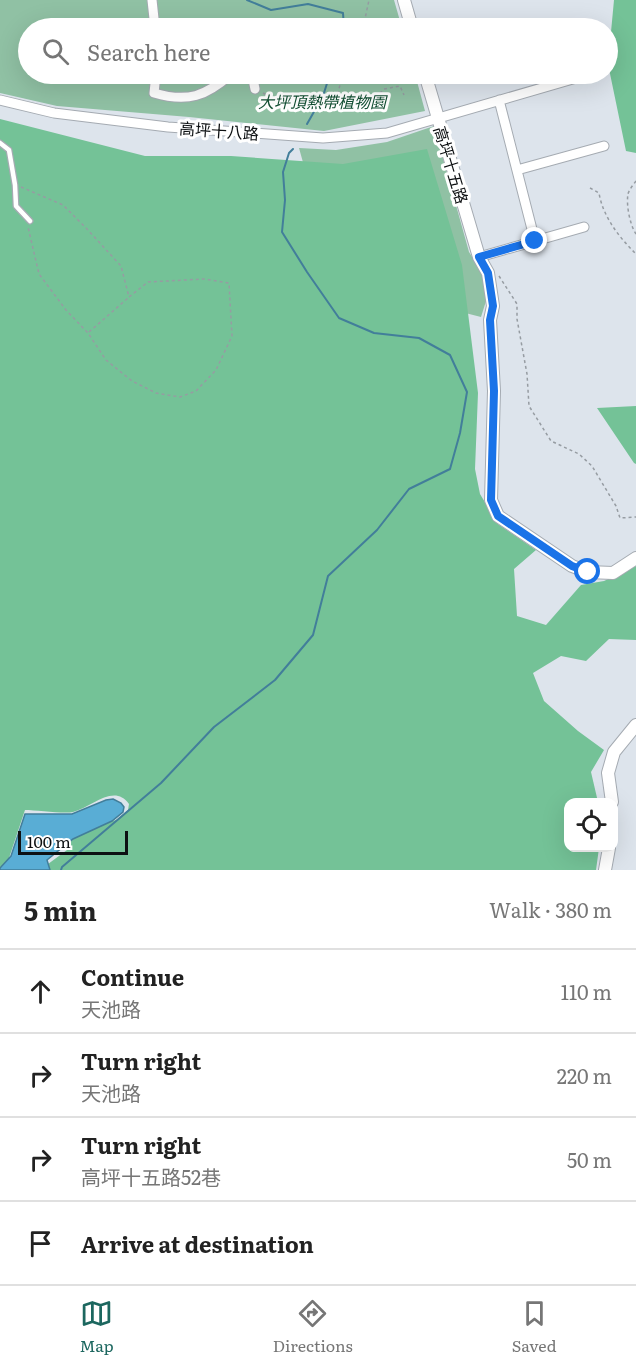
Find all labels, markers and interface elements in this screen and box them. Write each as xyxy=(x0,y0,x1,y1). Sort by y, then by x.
search box xyxy=(18,18,618,84)
icon: search xyxy=(39,35,72,68)
text: Search here xyxy=(87,35,210,68)
park label: 大坪頂熱帶植物園 xyxy=(258,89,388,113)
street label: 高坪十八路 xyxy=(178,115,260,145)
street label: 高坪十五路 xyxy=(429,123,475,206)
route end xyxy=(521,227,547,253)
route start xyxy=(574,558,600,584)
map controls xyxy=(564,798,618,852)
button: locate xyxy=(564,798,618,852)
scale bar xyxy=(18,828,128,856)
text: 100 m xyxy=(27,829,71,853)
text: 5 min xyxy=(24,890,97,929)
text: Walk · 380 m xyxy=(489,894,612,924)
text: Continue xyxy=(81,960,184,993)
icon: ahead xyxy=(24,975,57,1008)
text: 110 m xyxy=(561,976,612,1006)
text: 天池路 xyxy=(81,993,141,1023)
text: Turn right xyxy=(81,1044,201,1077)
icon: right xyxy=(24,1059,57,1092)
text: 220 m xyxy=(557,1060,612,1090)
text: 天池路 xyxy=(81,1077,141,1107)
text: Turn right xyxy=(81,1128,201,1161)
icon: right xyxy=(24,1143,57,1176)
text: 50 m xyxy=(567,1144,612,1174)
text: 高坪十五路52巷 xyxy=(81,1161,221,1191)
icon: arrive xyxy=(24,1227,57,1260)
text: Arrive at destination xyxy=(81,1227,314,1260)
tab: Map xyxy=(80,1297,114,1357)
tab: Directions xyxy=(273,1297,353,1357)
tab: Saved xyxy=(512,1297,556,1357)

